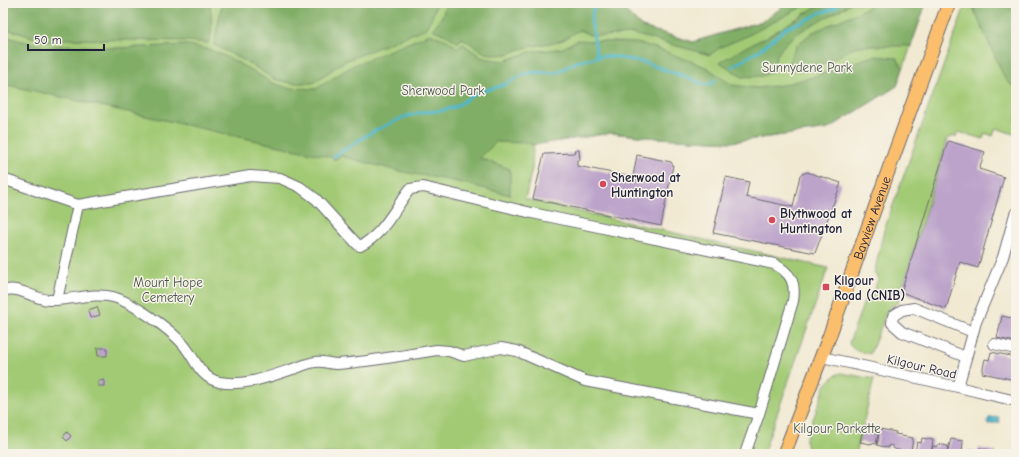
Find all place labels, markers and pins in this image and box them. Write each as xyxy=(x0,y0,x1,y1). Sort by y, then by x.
place label: Sherwood at Huntington xyxy=(611,170,681,200)
marker: Sherwood at Huntington xyxy=(598,179,608,189)
place label: Blythwood at Huntington xyxy=(780,206,853,236)
marker: Blythwood at Huntington xyxy=(767,215,777,225)
place label: Kilgour Road (CNIB) xyxy=(834,273,905,303)
marker: Kilgour Road (CNIB) xyxy=(821,282,831,292)

